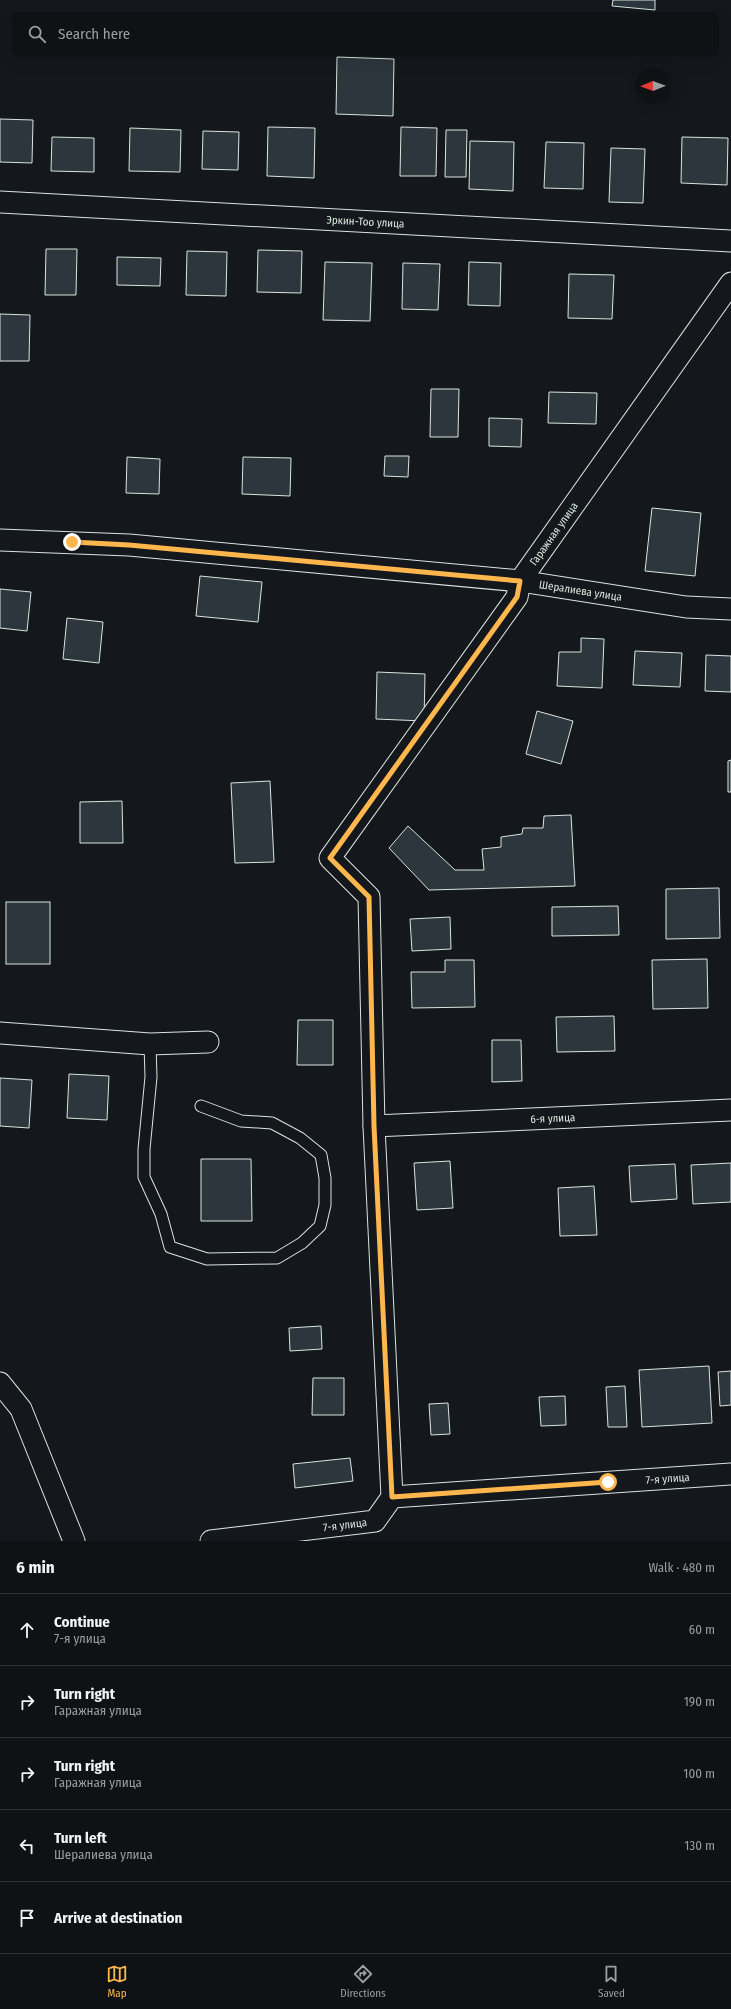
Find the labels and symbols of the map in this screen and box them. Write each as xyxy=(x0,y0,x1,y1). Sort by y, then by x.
north arrow xyxy=(635,68,671,104)
street label: Эркин-Тоо улица xyxy=(326,213,405,230)
street label: Гаражная улица xyxy=(527,500,580,568)
route end xyxy=(63,533,81,551)
street label: Шералиева улица xyxy=(538,578,623,603)
street label: 6-я улица xyxy=(530,1110,576,1125)
street label: 7-я улица xyxy=(645,1470,690,1486)
route start xyxy=(599,1473,617,1491)
street label: 7-я улица xyxy=(322,1516,368,1534)

